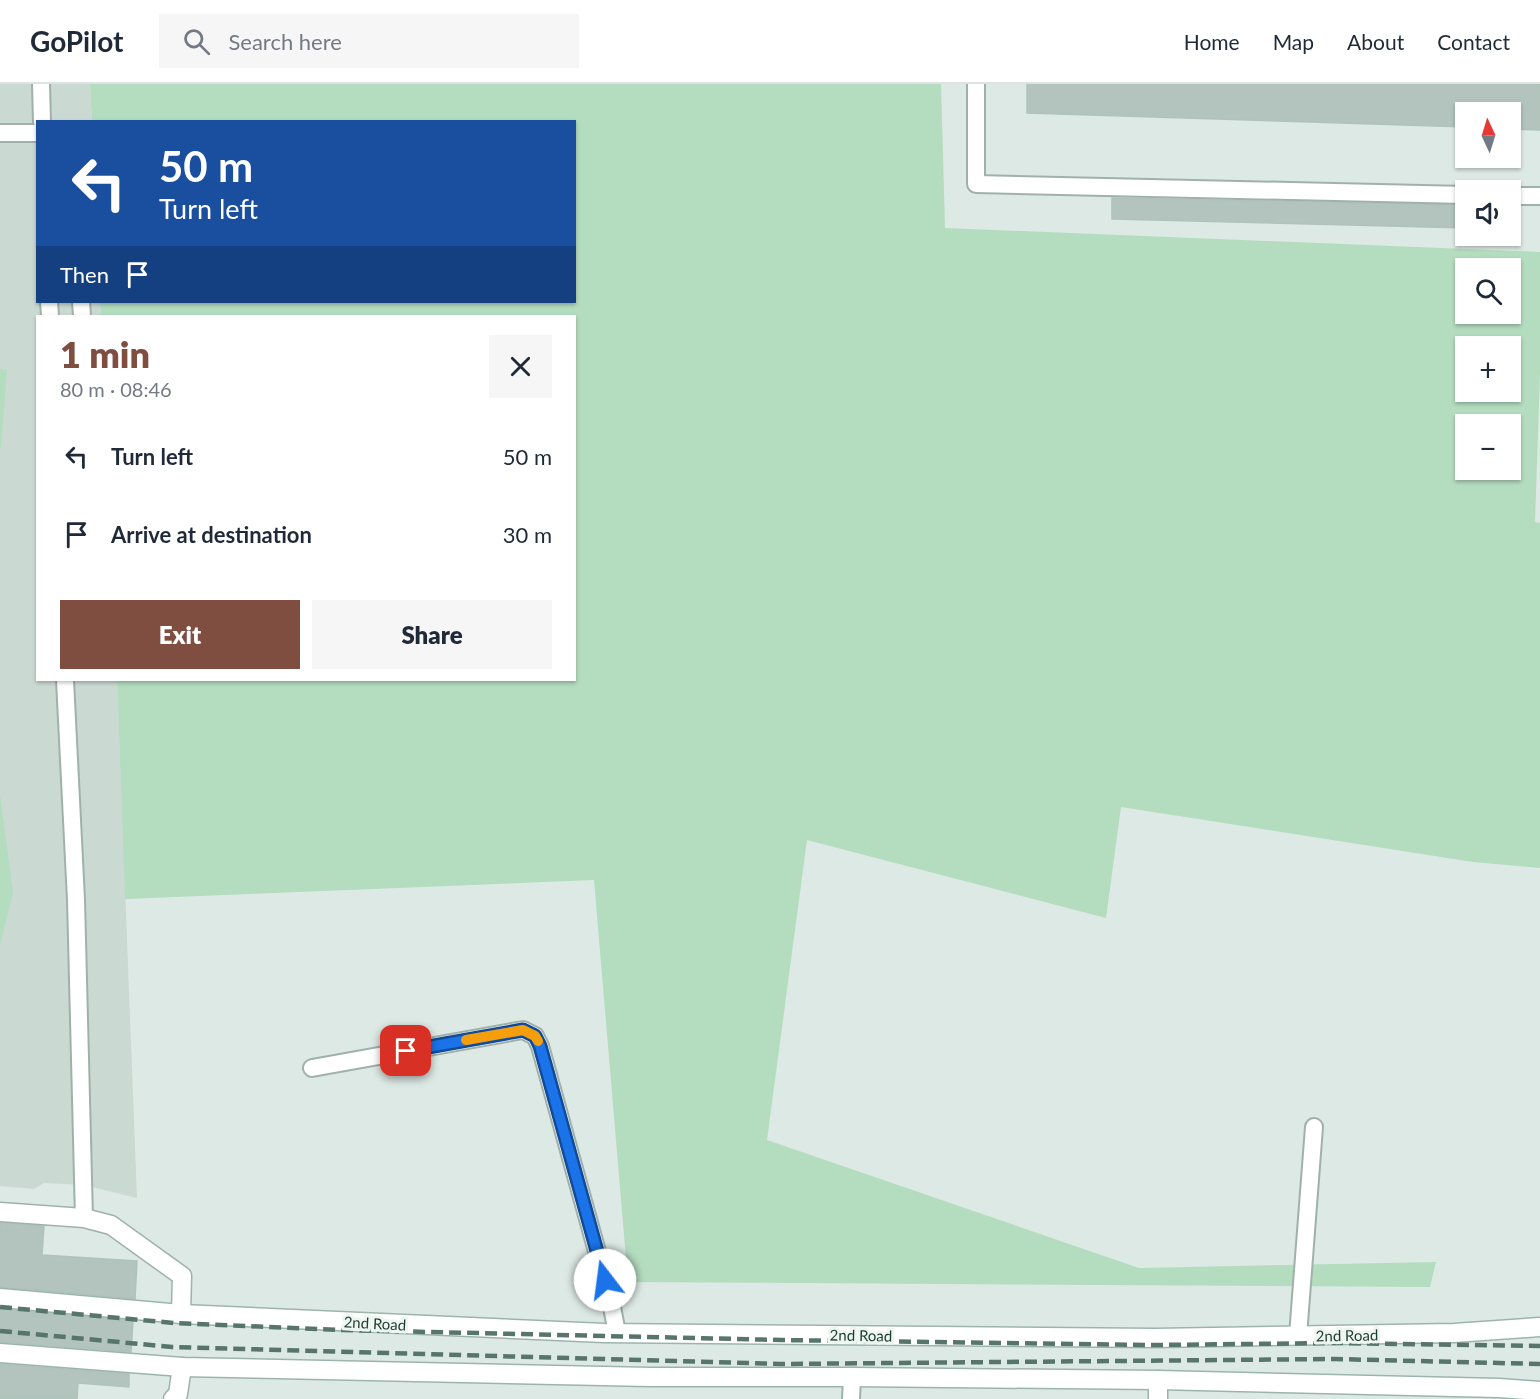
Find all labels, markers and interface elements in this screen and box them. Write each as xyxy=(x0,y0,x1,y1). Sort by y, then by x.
search box xyxy=(159,14,579,68)
text: GoPilot xyxy=(30,24,123,58)
icon: search xyxy=(180,25,213,58)
text: Search here xyxy=(228,28,342,55)
text: Home xyxy=(1184,29,1240,54)
text: Map xyxy=(1273,29,1314,54)
text: About xyxy=(1347,29,1404,54)
text: Contact xyxy=(1437,29,1510,54)
north arrow xyxy=(1455,102,1521,168)
map controls xyxy=(1455,102,1521,480)
text: 50 m xyxy=(159,141,253,191)
icon: left xyxy=(60,144,138,222)
button: sound xyxy=(1455,180,1521,246)
text: Turn left xyxy=(159,192,258,225)
icon: arrive xyxy=(121,258,154,291)
button: search xyxy=(1455,258,1521,324)
text: Then xyxy=(60,261,109,288)
text: 1 min xyxy=(60,332,150,376)
button: close xyxy=(489,335,552,398)
button: + xyxy=(1455,336,1521,402)
text: 80 m · 08:46 xyxy=(60,377,172,401)
button: − xyxy=(1455,414,1521,480)
icon: left xyxy=(60,440,93,473)
text: Turn left xyxy=(111,443,193,470)
text: 50 m xyxy=(503,443,552,470)
icon: arrive xyxy=(60,518,93,551)
text: Arrive at destination xyxy=(111,521,312,548)
text: 30 m xyxy=(503,521,552,548)
button: Exit xyxy=(60,600,300,669)
button: Share xyxy=(312,600,552,669)
pin xyxy=(380,1025,431,1076)
icon: arrive xyxy=(389,1034,422,1067)
position arrow xyxy=(573,1248,637,1312)
street label: 2nd Road xyxy=(343,1312,407,1334)
street label: 2nd Road xyxy=(830,1325,892,1345)
street label: 2nd Road xyxy=(1316,1325,1378,1345)

